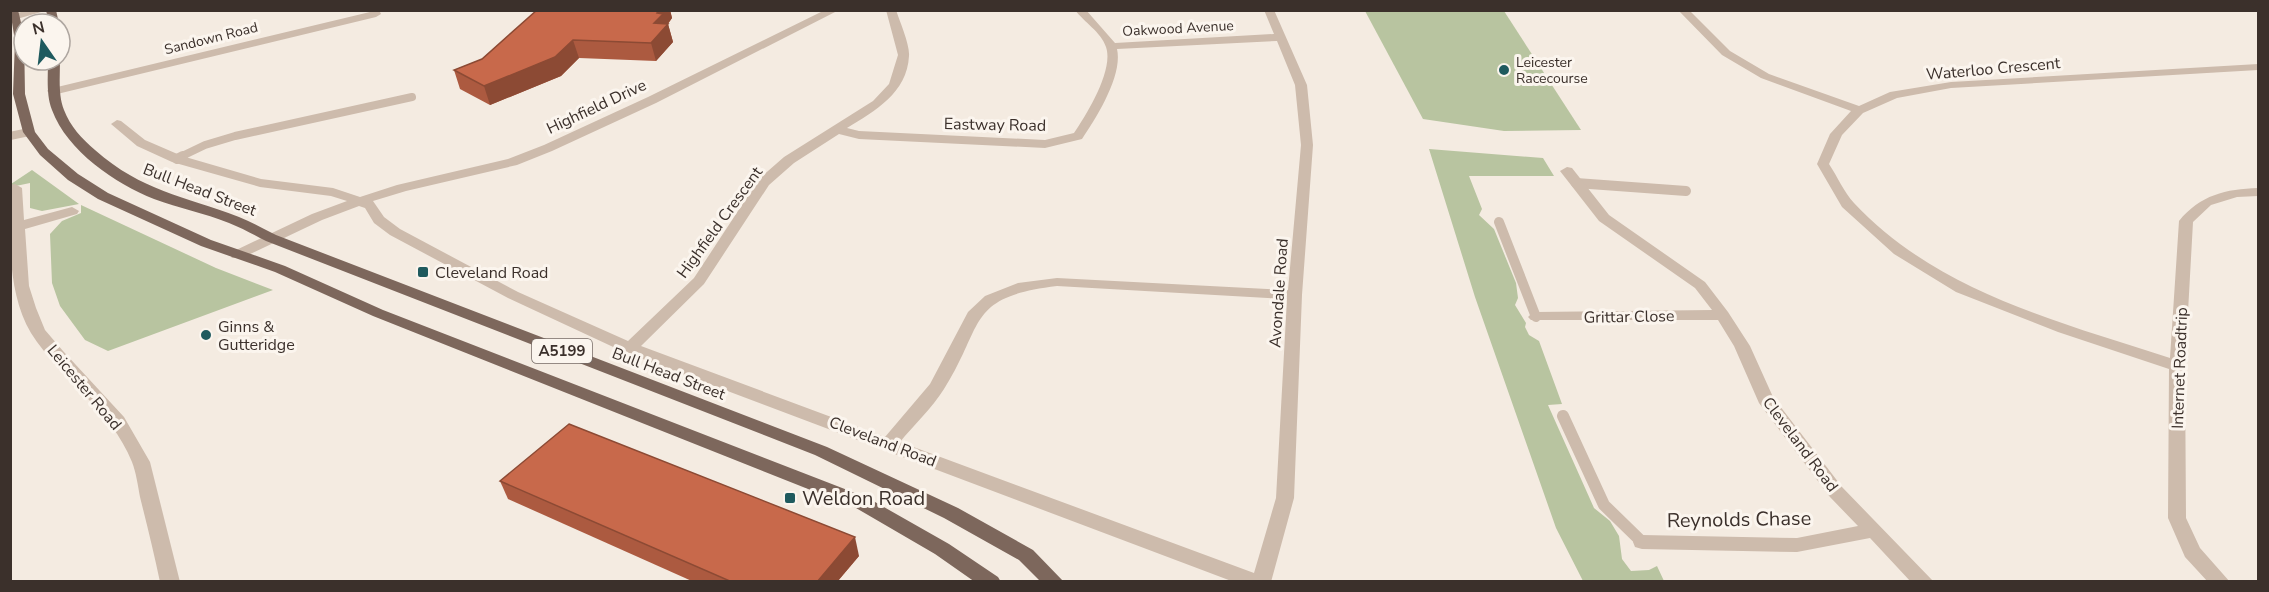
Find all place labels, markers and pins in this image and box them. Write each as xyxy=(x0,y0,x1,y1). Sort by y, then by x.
place label: Leicester Racecourse xyxy=(1516,53,1588,88)
marker: Leicester Racecourse xyxy=(1497,63,1511,77)
place label: Cleveland Road xyxy=(435,262,548,284)
marker: Cleveland Road xyxy=(416,265,430,279)
place label: Ginns & Gutteridge xyxy=(218,316,295,356)
marker: Ginns & Gutteridge xyxy=(199,328,213,342)
place label: Weldon Road xyxy=(802,485,925,512)
marker: Weldon Road xyxy=(783,491,797,505)

